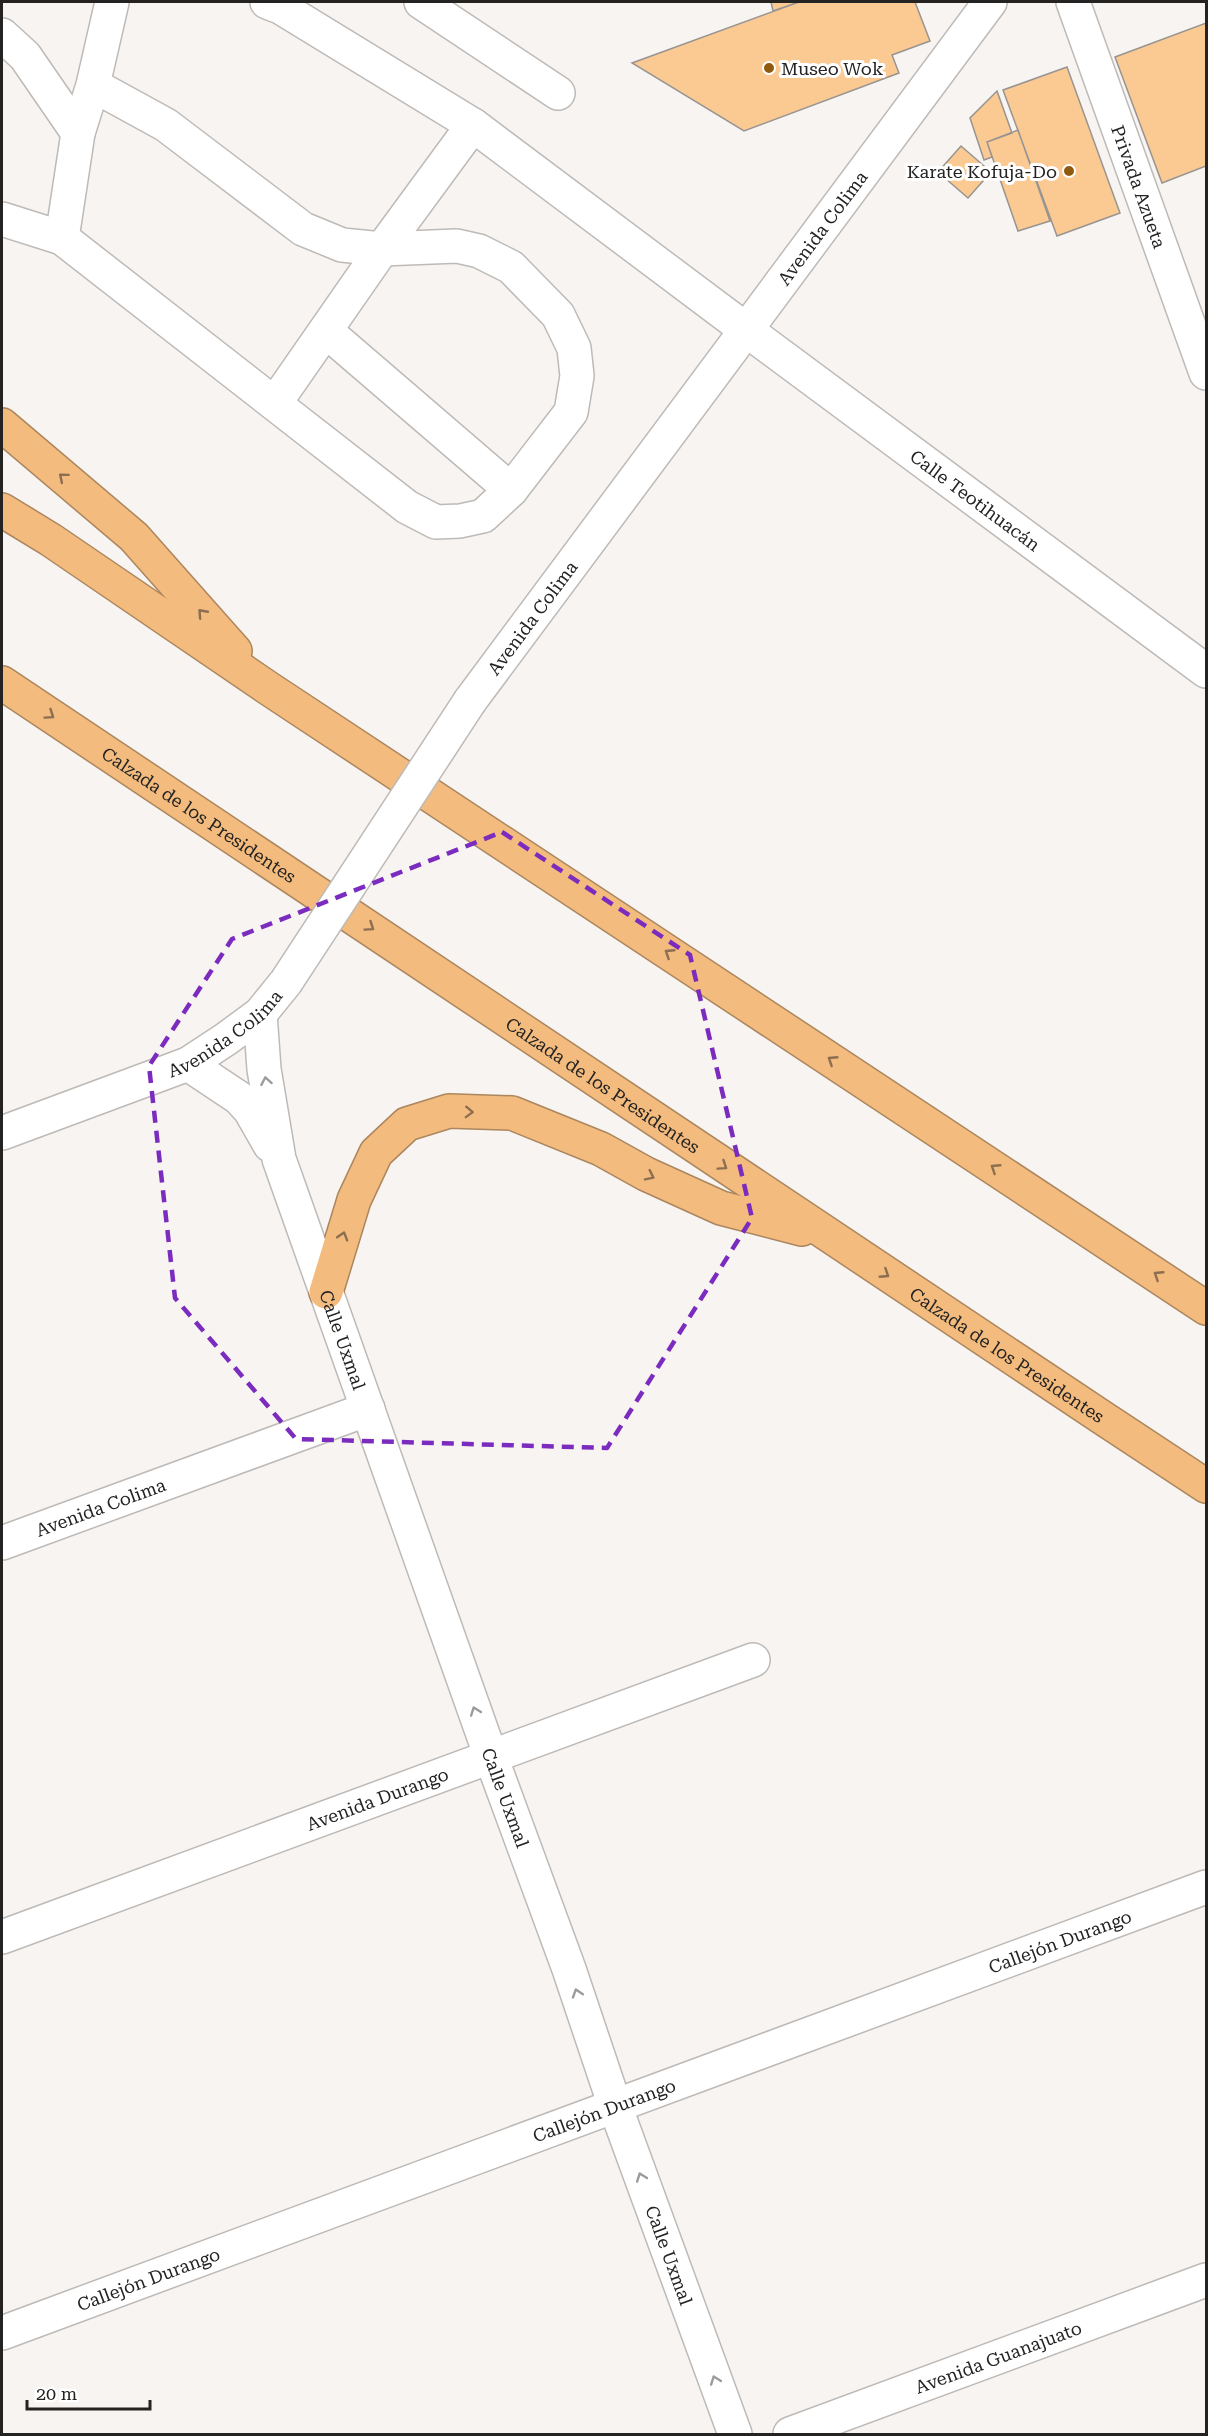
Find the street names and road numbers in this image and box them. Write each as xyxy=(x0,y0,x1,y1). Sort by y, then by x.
street label: Privada Azueta xyxy=(1107,122,1171,251)
street label: Avenida Colima xyxy=(773,166,872,289)
street label: Calle Teotihuacán xyxy=(906,445,1045,555)
street label: Avenida Colima xyxy=(483,556,581,679)
street label: Calzada de los Presidentes xyxy=(98,742,300,887)
street label: Avenida Colima xyxy=(165,985,286,1081)
street label: Calzada de los Presidentes xyxy=(502,1012,704,1157)
street label: Calzada de los Presidentes xyxy=(906,1283,1109,1427)
street label: Calle Uxmal xyxy=(316,1287,371,1393)
street label: Avenida Colima xyxy=(33,1473,169,1540)
street label: Calle Uxmal xyxy=(478,1745,534,1851)
street label: Avenida Durango xyxy=(303,1763,451,1834)
street label: Callejón Durango xyxy=(985,1905,1134,1977)
street label: Callejón Durango xyxy=(530,2074,678,2146)
street label: Calle Uxmal xyxy=(642,2202,697,2308)
street label: Callejón Durango xyxy=(74,2243,223,2315)
street label: Avenida Guanajuato xyxy=(912,2317,1084,2397)

